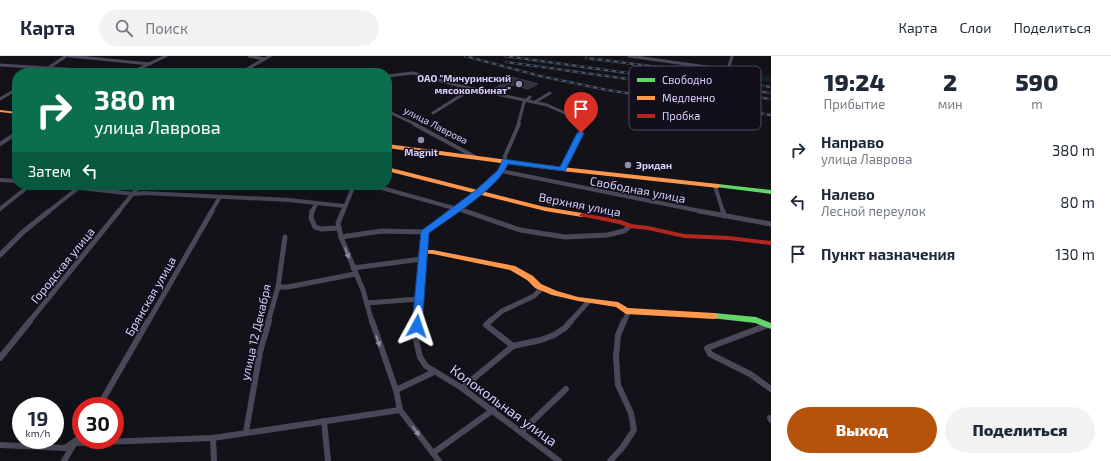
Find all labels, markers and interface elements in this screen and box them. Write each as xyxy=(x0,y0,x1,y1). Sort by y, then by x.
search box xyxy=(99,10,379,46)
text: Карта xyxy=(20,16,75,39)
icon: search xyxy=(113,17,135,39)
text: Поиск xyxy=(145,19,188,37)
text: Карта xyxy=(898,19,937,36)
text: Слои xyxy=(959,19,991,36)
text: Поделиться xyxy=(1013,19,1091,36)
legend xyxy=(629,66,761,130)
text: 19:24 xyxy=(824,67,885,96)
text: 2 xyxy=(943,67,957,96)
text: 590 xyxy=(1015,67,1059,96)
place label: ОАО "Мичуринский мясокомбинат" xyxy=(417,72,511,96)
text: Свободно xyxy=(662,73,712,86)
marker: ОАО "Мичуринский мясокомбинат" xyxy=(514,79,524,89)
text: 380 m xyxy=(94,82,176,116)
icon: right xyxy=(28,84,80,136)
text: Медленно xyxy=(662,91,715,104)
pin xyxy=(564,92,598,133)
text: Прибытие xyxy=(823,96,885,112)
text: мин xyxy=(938,96,963,112)
text: m xyxy=(1031,96,1043,112)
icon: arrive xyxy=(570,98,592,120)
street label: улица Лаврова xyxy=(401,104,470,147)
text: Пробка xyxy=(662,109,700,122)
text: улица Лаврова xyxy=(94,116,221,138)
text: Направо xyxy=(821,133,884,151)
marker: Magnit xyxy=(416,135,426,145)
icon: right xyxy=(787,139,809,161)
text: 380 m xyxy=(1052,141,1095,159)
place label: Magnit xyxy=(404,146,438,158)
text: улица Лаврова xyxy=(821,151,912,167)
place label: Эридан xyxy=(636,159,672,171)
icon: left xyxy=(79,160,101,182)
marker: Эридан xyxy=(623,160,633,170)
text: Затем xyxy=(28,162,71,180)
street label: Свободная улица xyxy=(589,173,687,206)
text: Налево xyxy=(821,185,875,203)
street label: Верхняя улица xyxy=(537,189,622,220)
icon: left xyxy=(787,191,809,213)
text: 80 m xyxy=(1060,193,1095,211)
text: Лесной переулок xyxy=(821,203,926,219)
street label: Городская улица xyxy=(27,224,98,306)
icon: arrive xyxy=(787,243,809,265)
text: Пункт назначения xyxy=(821,245,955,263)
text: 130 m xyxy=(1055,245,1095,263)
one-way arrow xyxy=(345,247,351,259)
street label: Брянская улица xyxy=(122,254,179,339)
street label: улица 12 Декабря xyxy=(237,282,274,382)
position arrow xyxy=(396,305,438,347)
one-way arrow xyxy=(375,335,381,347)
street label: Колокольная улица xyxy=(447,360,561,450)
speed limit sign: 30 xyxy=(72,397,124,449)
text: 19 xyxy=(28,406,48,430)
button: Выход xyxy=(787,407,937,453)
button: Поделиться xyxy=(945,407,1095,453)
one-way arrow xyxy=(412,426,421,437)
text: km/h xyxy=(26,427,50,439)

